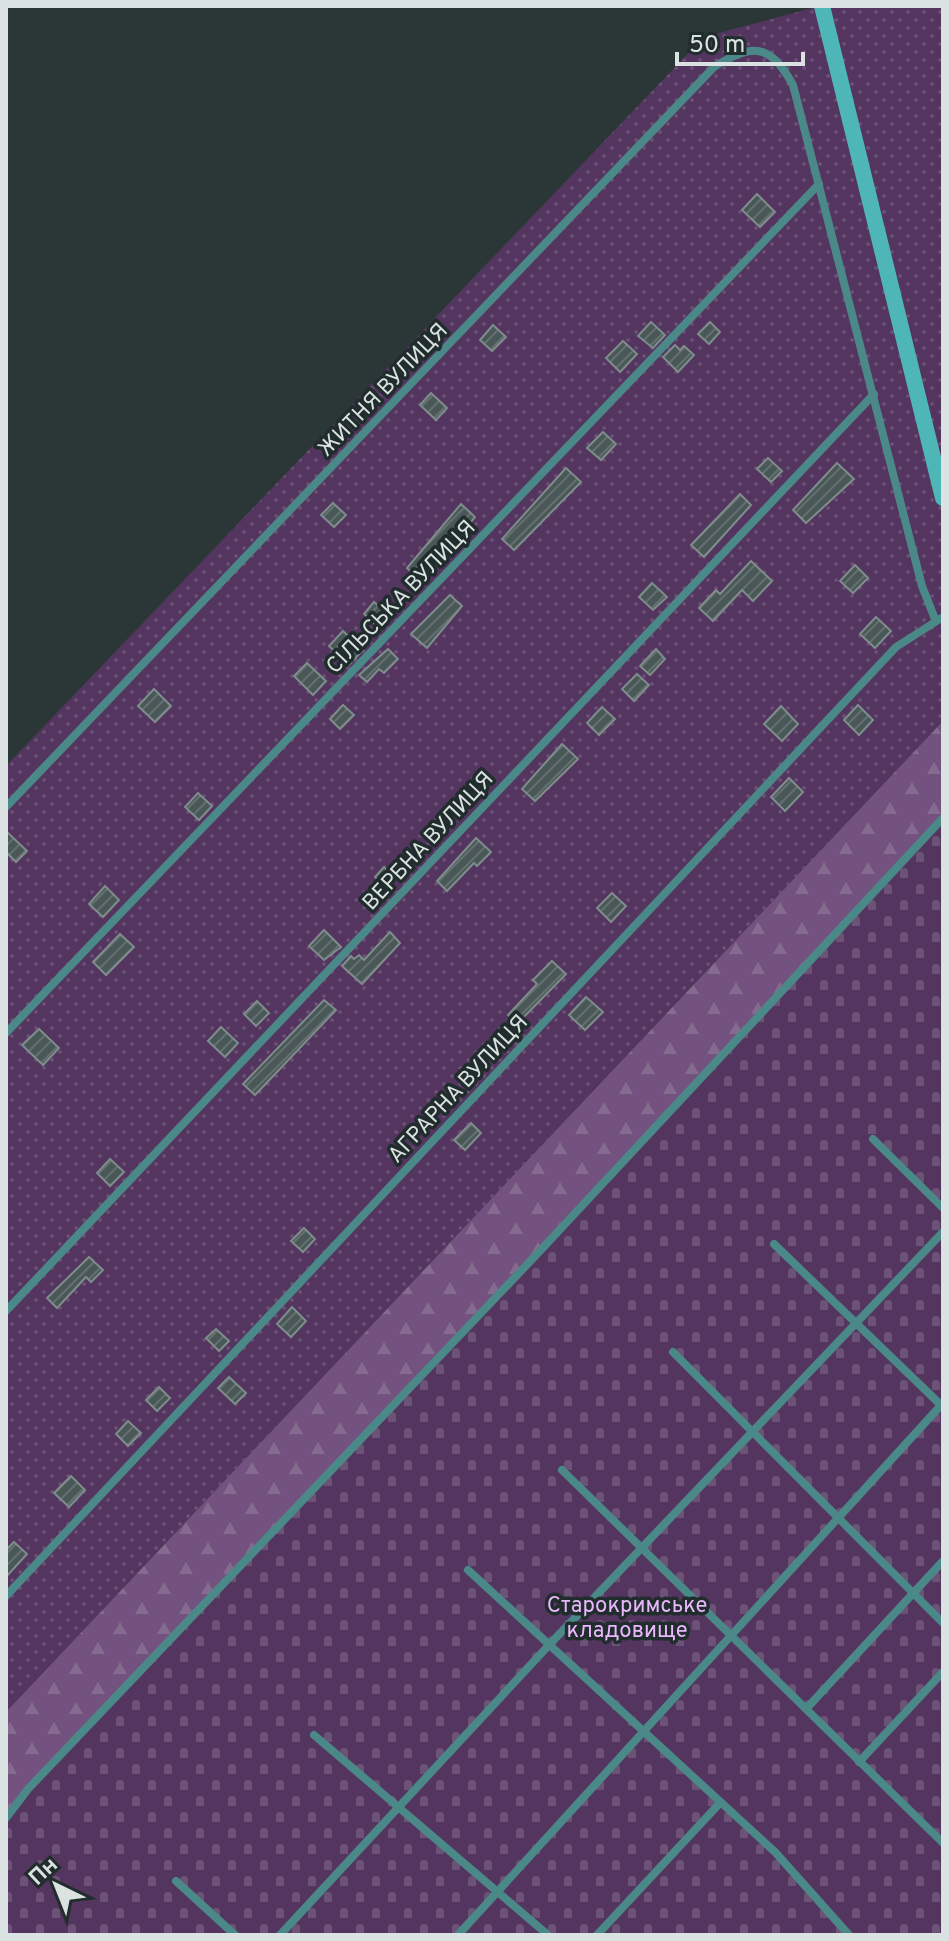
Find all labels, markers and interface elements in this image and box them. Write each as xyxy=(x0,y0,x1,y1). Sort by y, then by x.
scale bar xyxy=(677,16,803,66)
text: 50 m xyxy=(689,31,745,61)
street label: ЖИТНЯ ВУЛИЦЯ xyxy=(313,318,454,463)
street label: СІЛЬСЬКА ВУЛИЦЯ xyxy=(321,515,482,680)
street label: ВЕРБНА ВУЛИЦЯ xyxy=(358,767,500,917)
street label: АГРАРНА ВУЛИЦЯ xyxy=(383,1010,535,1170)
park label: Старокримське кладовище xyxy=(547,1593,707,1645)
north arrow xyxy=(16,1845,96,1925)
text: Пн xyxy=(24,1852,64,1892)

